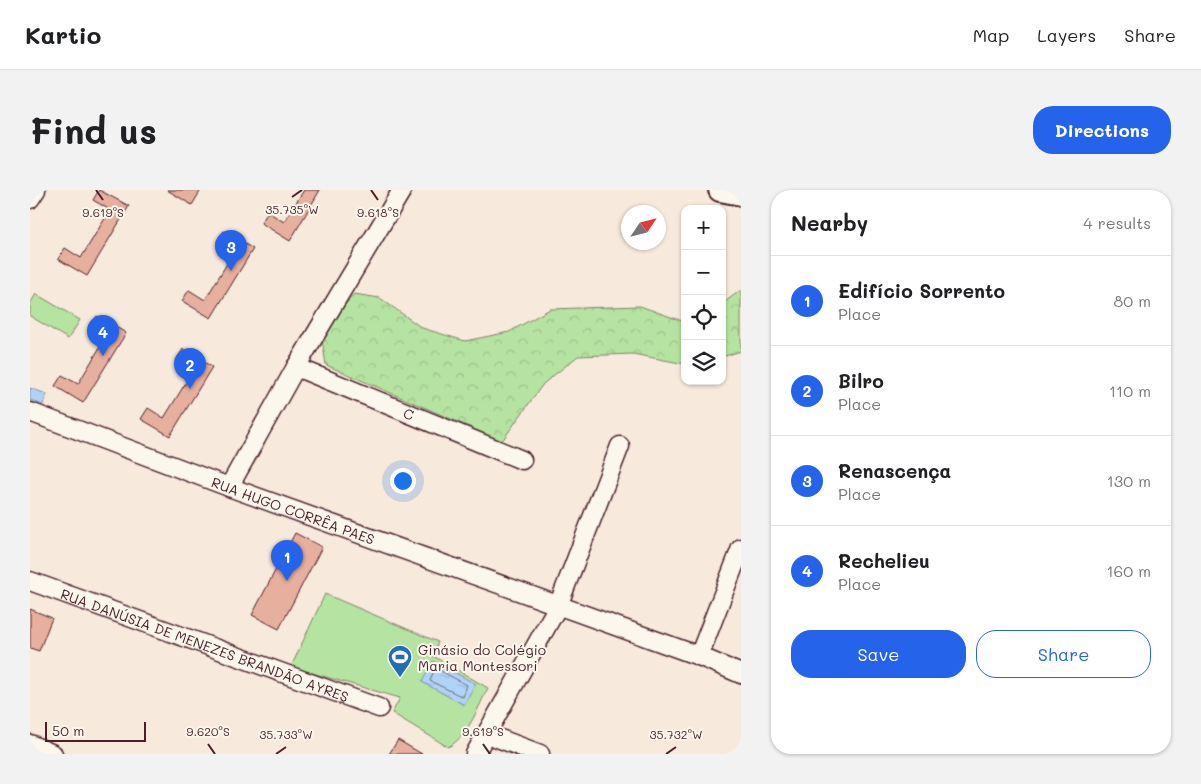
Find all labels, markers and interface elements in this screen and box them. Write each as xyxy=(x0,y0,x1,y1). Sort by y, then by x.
text: Kartio xyxy=(25,19,101,50)
text: Map xyxy=(973,23,1009,47)
text: Layers xyxy=(1037,23,1096,47)
text: Share xyxy=(1124,23,1176,47)
button: Directions xyxy=(1033,106,1171,154)
text: Find us xyxy=(30,107,157,153)
text: 35.735°W xyxy=(265,201,319,217)
text: 9.619°S xyxy=(82,204,124,220)
text: 9.618°S xyxy=(357,204,399,220)
north arrow xyxy=(621,205,666,250)
map controls xyxy=(681,205,726,385)
button: + xyxy=(681,205,726,250)
text: Nearby xyxy=(791,209,868,236)
text: 4 results xyxy=(1083,212,1151,233)
pin: 3 xyxy=(215,230,247,271)
button: − xyxy=(681,250,726,295)
text: Edifício Sorrento xyxy=(838,278,1005,303)
text: 1 xyxy=(803,290,811,311)
text: 80 m xyxy=(1114,290,1151,311)
button: locate xyxy=(681,295,726,340)
text: Place xyxy=(838,303,881,324)
pin: 4 xyxy=(87,315,119,356)
button: layers xyxy=(681,340,726,385)
pin: 2 xyxy=(174,348,206,389)
text: Bilro xyxy=(838,368,884,393)
text: 2 xyxy=(803,380,811,401)
text: 110 m xyxy=(1109,380,1151,401)
text: Place xyxy=(838,393,881,414)
street label: C xyxy=(401,403,417,424)
text: Renascença xyxy=(838,458,951,483)
your location xyxy=(390,468,416,494)
text: 3 xyxy=(802,470,812,491)
text: 130 m xyxy=(1107,470,1151,491)
street label: RUA HUGO CORRÊA PAES xyxy=(209,472,378,548)
text: Place xyxy=(838,483,881,504)
pin: 1 xyxy=(271,540,303,581)
text: Rechelieu xyxy=(838,548,930,573)
text: 4 xyxy=(802,560,812,581)
text: 160 m xyxy=(1106,560,1151,581)
text: Place xyxy=(838,573,881,594)
street label: RUA DANÚSIA DE MENEZES BRANDÃO AYRES xyxy=(58,584,351,706)
button: Save xyxy=(791,630,966,678)
button: Share xyxy=(976,630,1151,678)
place label: Ginásio do Colégio Maria Montessori xyxy=(418,640,546,675)
sports icon: Ginásio do Colégio Maria Montessori xyxy=(387,644,413,678)
scale bar xyxy=(45,719,146,742)
text: 50 m xyxy=(52,721,84,740)
text: 9.620°S xyxy=(186,723,230,739)
text: 9.619°S xyxy=(462,723,504,739)
text: 35.733°W xyxy=(259,726,313,742)
text: 35.732°W xyxy=(649,726,703,742)

